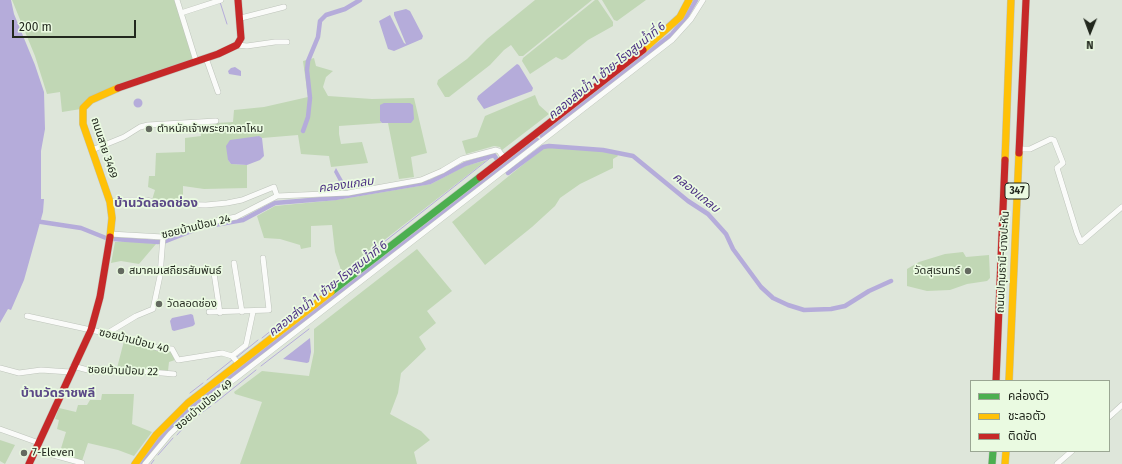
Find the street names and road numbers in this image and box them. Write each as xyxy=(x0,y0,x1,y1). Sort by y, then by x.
street label: ถนนสาย 3469 xyxy=(88,116,120,180)
road number: 347 xyxy=(1005,183,1029,199)
street label: ถนนปทุมธานี-บางปะหัน xyxy=(994,211,1012,313)
street label: ซอยบ้านป้อม 24 xyxy=(160,212,232,242)
street label: ซอยบ้านป้อม 40 xyxy=(98,326,170,356)
street label: ซอยบ้านป้อม 22 xyxy=(88,363,158,379)
street label: ซอยบ้านป้อม 49 xyxy=(173,377,235,433)

